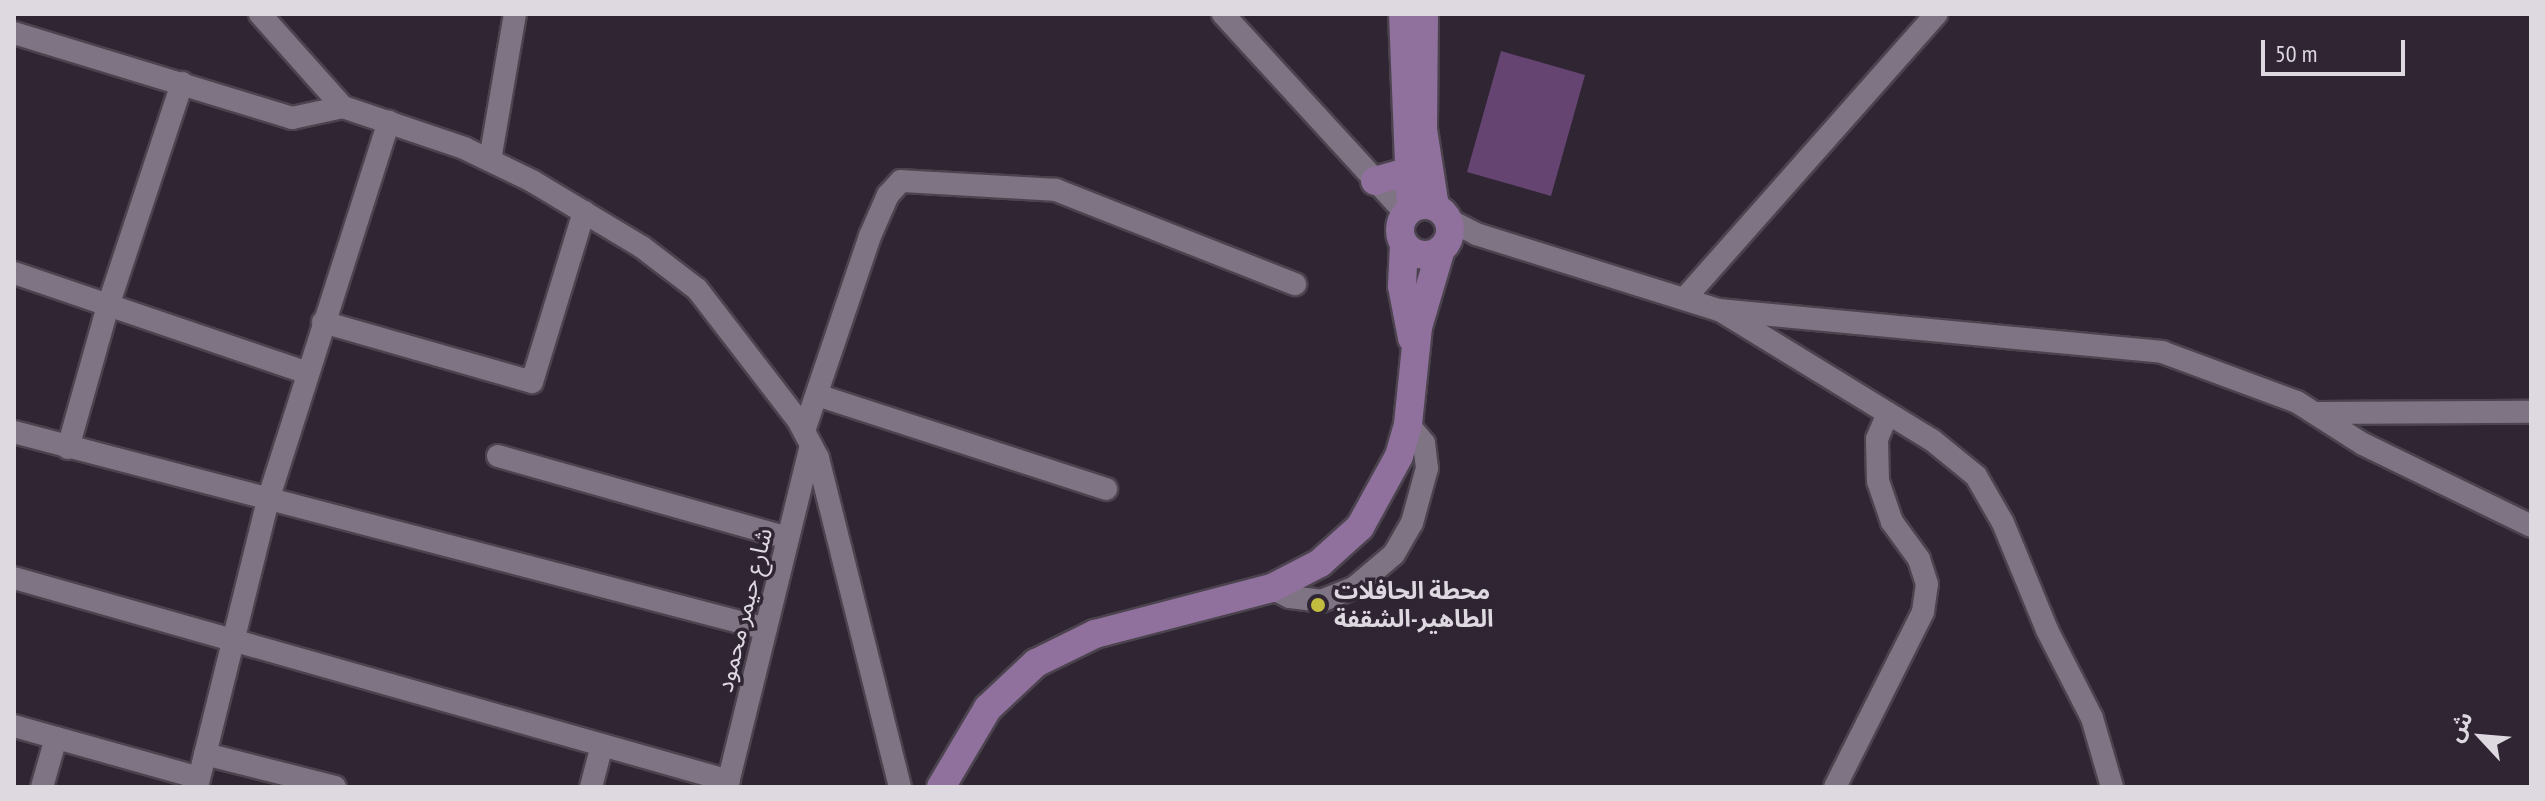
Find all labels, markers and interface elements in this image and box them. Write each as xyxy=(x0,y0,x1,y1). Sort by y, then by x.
scale bar xyxy=(2265,24,2409,74)
text: 50 m xyxy=(2275,38,2317,69)
street label: شارع حيمر محمود xyxy=(710,525,778,695)
place label: محطة الحافلات الطاهير-الشقفة xyxy=(1334,577,1494,633)
marker: محطة الحافلات الطاهير-الشقفة xyxy=(1309,596,1327,614)
north arrow xyxy=(2441,697,2521,777)
text: ش xyxy=(2440,707,2479,746)

